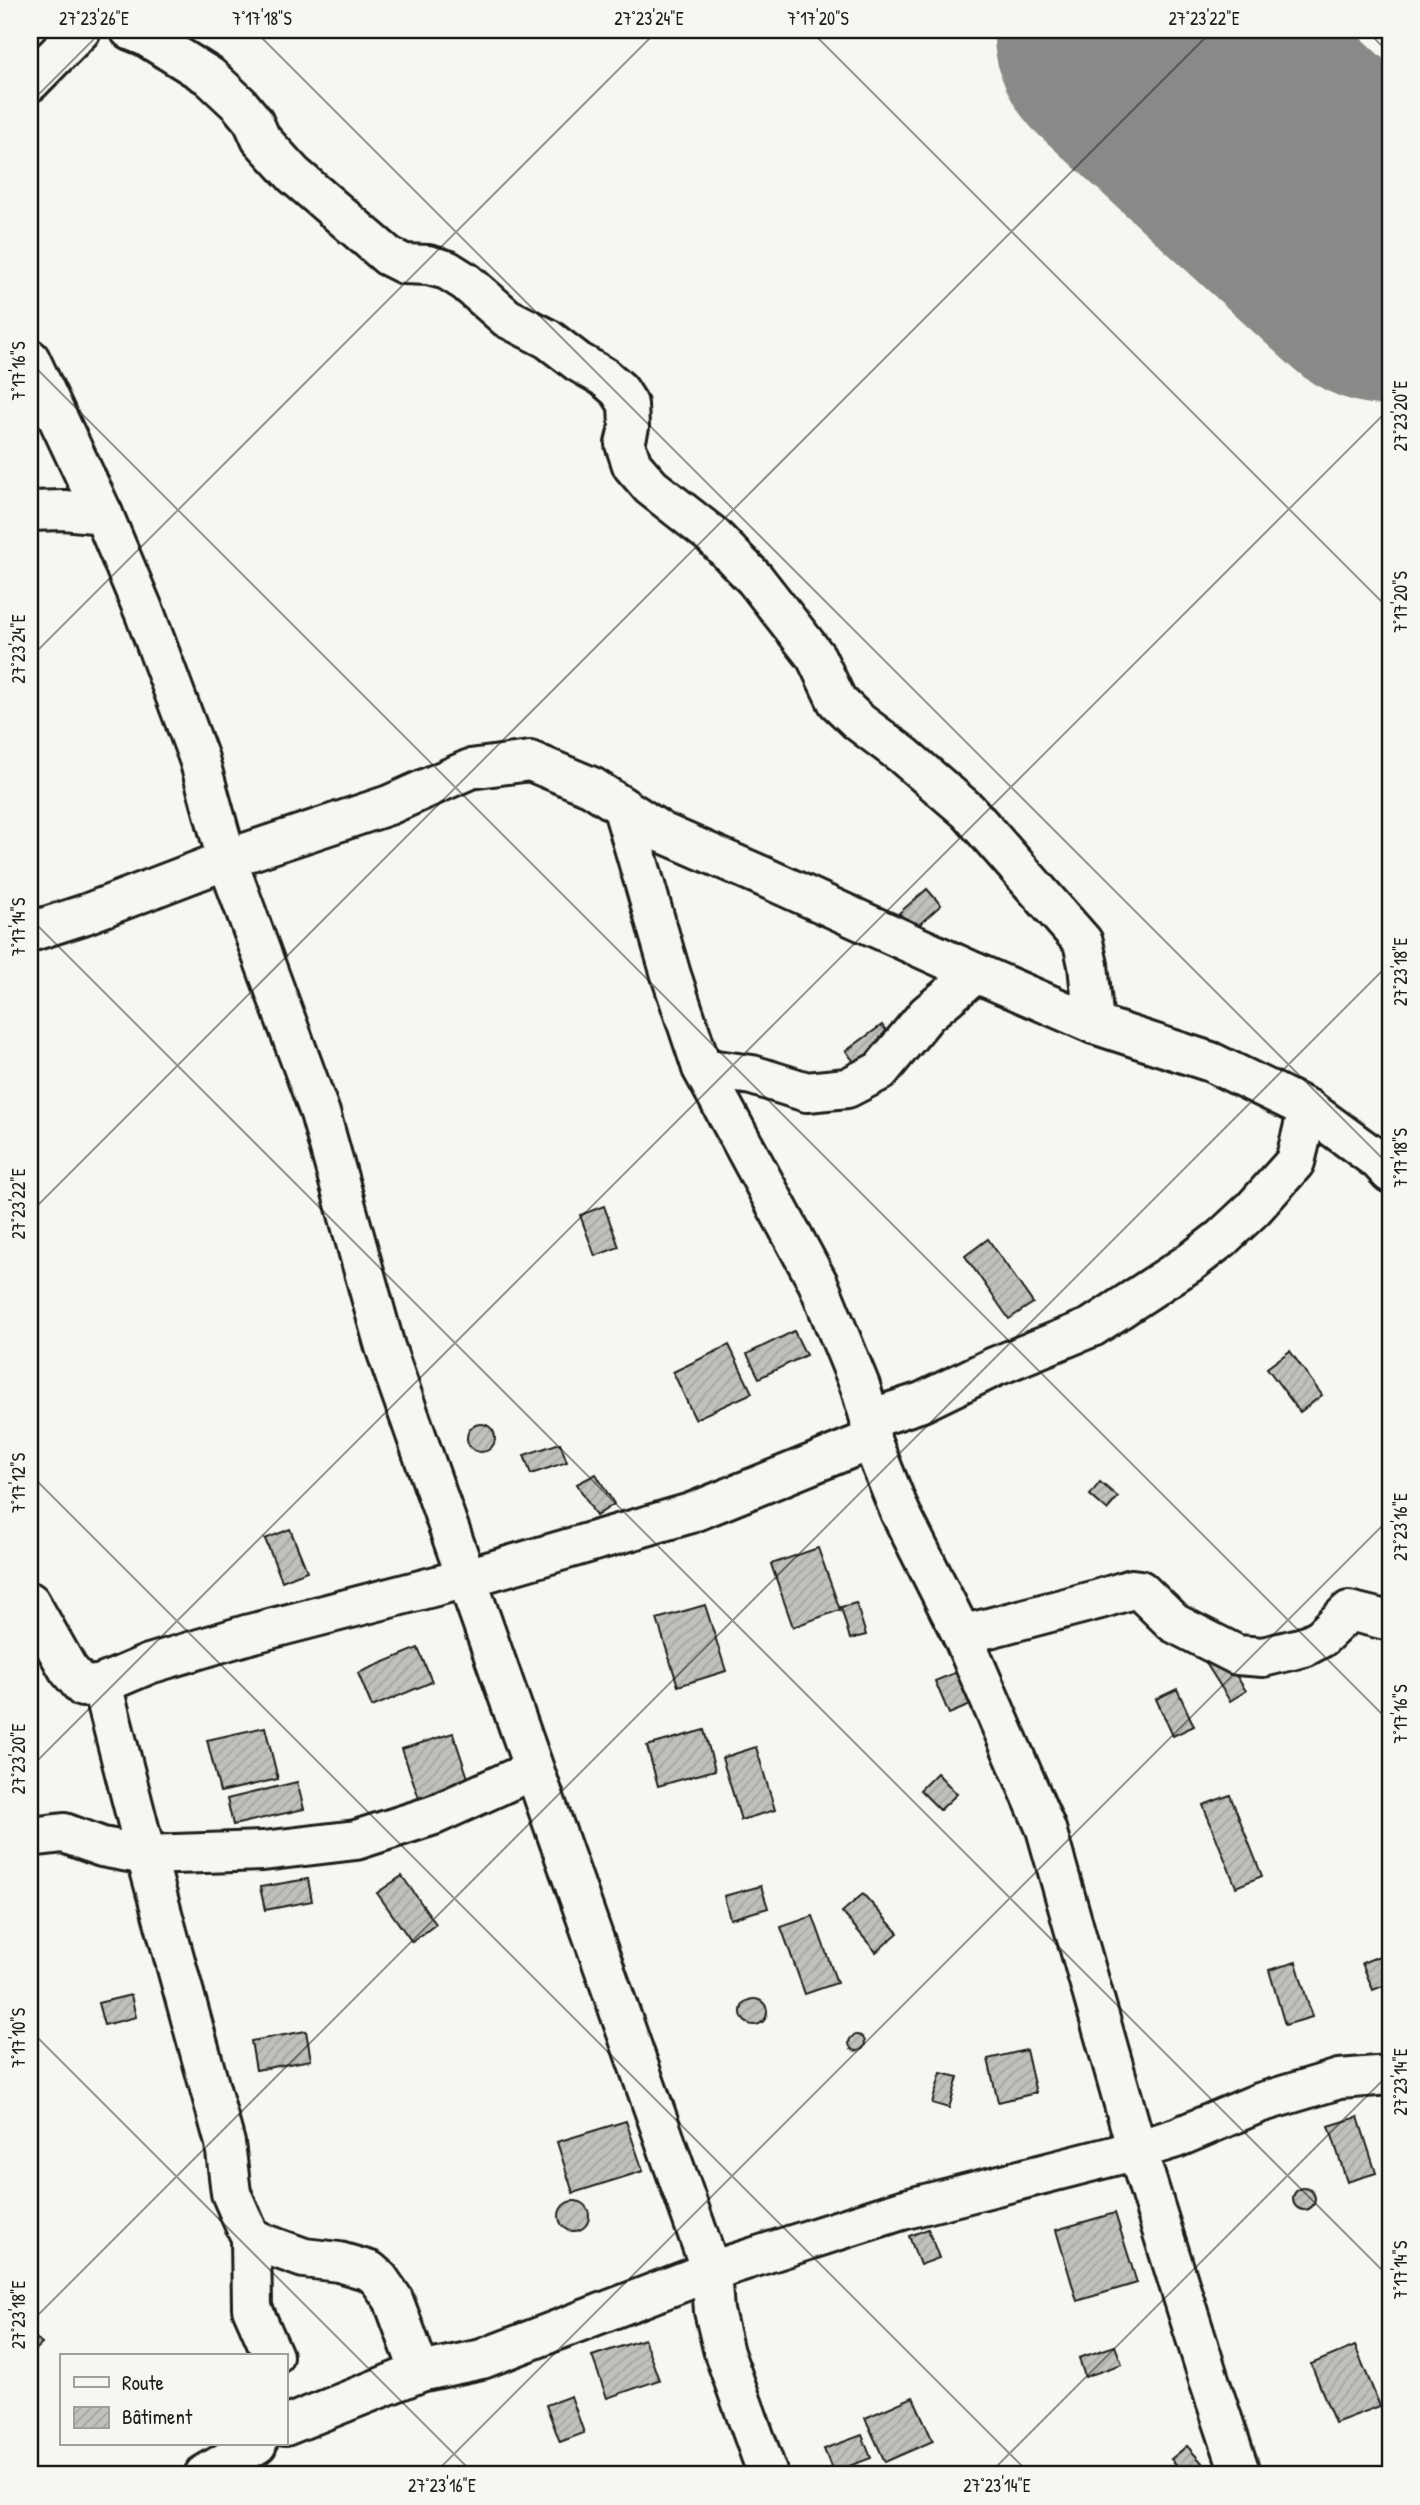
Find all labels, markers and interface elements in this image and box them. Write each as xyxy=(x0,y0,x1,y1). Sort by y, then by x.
text: 27°23'26"E xyxy=(59,6,129,31)
text: 7°17'18"S xyxy=(232,6,292,31)
text: 27°23'24"E xyxy=(614,6,684,31)
text: 7°17'20"S xyxy=(787,6,849,31)
text: 27°23'22"E xyxy=(1168,6,1240,31)
text: 7°17'16"S xyxy=(6,342,31,400)
text: 27°23'20"E xyxy=(1388,381,1413,451)
text: 7°17'20"S xyxy=(1388,571,1413,633)
text: 27°23'24"E xyxy=(6,614,31,684)
text: 7°17'14"S xyxy=(6,898,31,956)
text: 27°23'18"E xyxy=(1388,938,1413,1006)
text: 7°17'18"S xyxy=(1388,1128,1413,1188)
text: 27°23'22"E xyxy=(6,1168,31,1240)
text: 7°17'12"S xyxy=(6,1453,31,1513)
text: 27°23'16"E xyxy=(1388,1493,1413,1561)
text: 7°17'16"S xyxy=(1388,1685,1413,1743)
text: 27°23'20"E xyxy=(6,1724,31,1794)
text: 7°17'10"S xyxy=(6,2008,31,2068)
text: 27°23'14"E xyxy=(1388,2048,1413,2116)
text: 7°17'14"S xyxy=(1388,2241,1413,2299)
text: 27°23'18"E xyxy=(6,2281,31,2349)
legend xyxy=(60,2354,287,2446)
text: Route xyxy=(122,2368,164,2397)
text: Bâtiment xyxy=(122,2402,193,2431)
text: 27°23'16"E xyxy=(408,2473,476,2498)
text: 27°23'14"E xyxy=(963,2473,1031,2498)

